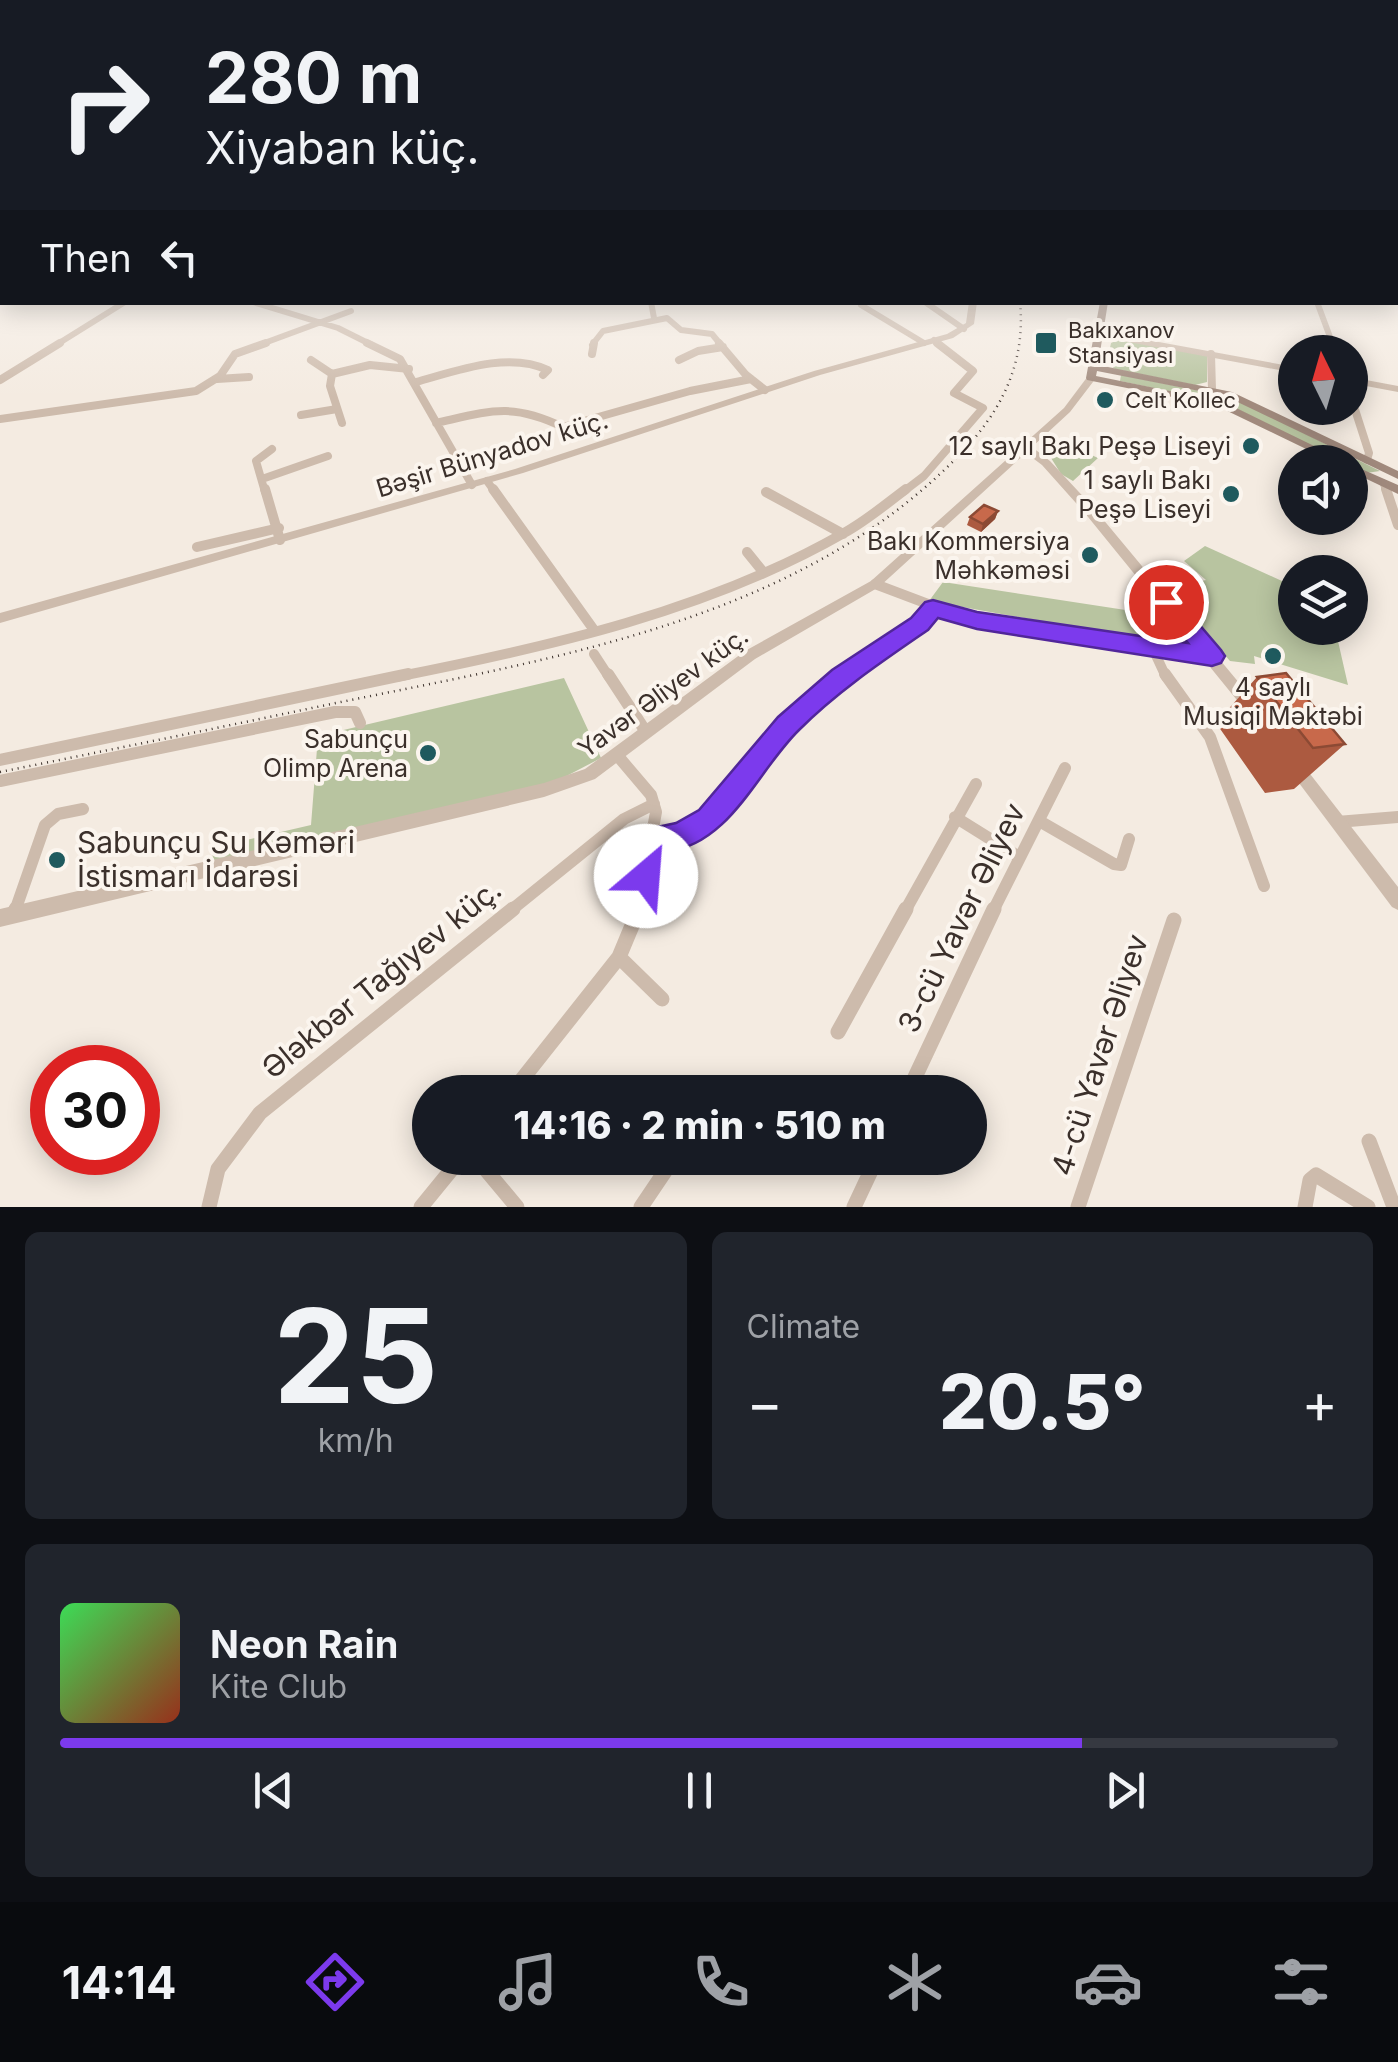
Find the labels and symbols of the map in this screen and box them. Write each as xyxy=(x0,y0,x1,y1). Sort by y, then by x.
place label: Bakıxanov Stansiyası xyxy=(1068,317,1175,368)
marker: Bakıxanov Stansiyası xyxy=(1033,330,1059,356)
north arrow xyxy=(1278,335,1368,425)
place label: Celt Kollec xyxy=(1125,387,1236,413)
marker: Celt Kollec xyxy=(1094,389,1116,411)
street label: Bəşir Bünyadov küç. xyxy=(372,404,612,504)
place label: 12 saylı Bakı Peşə Liseyi xyxy=(948,431,1231,461)
marker: 12 saylı Bakı Peşə Liseyi xyxy=(1240,435,1262,457)
place label: 1 saylı Bakı Peşə Liseyi xyxy=(1078,465,1211,524)
marker: 1 saylı Bakı Peşə Liseyi xyxy=(1220,483,1242,505)
place label: Bakı Kommersiya Məhkəməsi xyxy=(867,526,1070,585)
marker: Bakı Kommersiya Məhkəməsi xyxy=(1079,544,1101,566)
pin xyxy=(1124,560,1209,645)
street label: Yavər Əliyev küç. xyxy=(572,620,754,764)
marker: 4 saylı Musiqi Məktəbi xyxy=(1262,645,1284,667)
place label: 4 saylı Musiqi Məktəbi xyxy=(1183,672,1363,731)
place label: Sabunçu Olimp Arena xyxy=(263,724,408,783)
marker: Sabunçu Olimp Arena xyxy=(417,742,439,764)
street label: 3-cü Yavər Əliyev xyxy=(890,797,1032,1038)
place label: Sabunçu Su Kəməri İstismarı İdarəsi xyxy=(77,824,355,894)
position arrow xyxy=(594,824,698,928)
marker: Sabunçu Su Kəməri İstismarı İdarəsi xyxy=(46,849,68,871)
street label: Ələkbər Tağıyev küç. xyxy=(255,871,508,1086)
street label: 4-cü Yavər Əliyev xyxy=(1043,929,1155,1180)
speed limit sign: 30 xyxy=(30,1045,160,1175)

